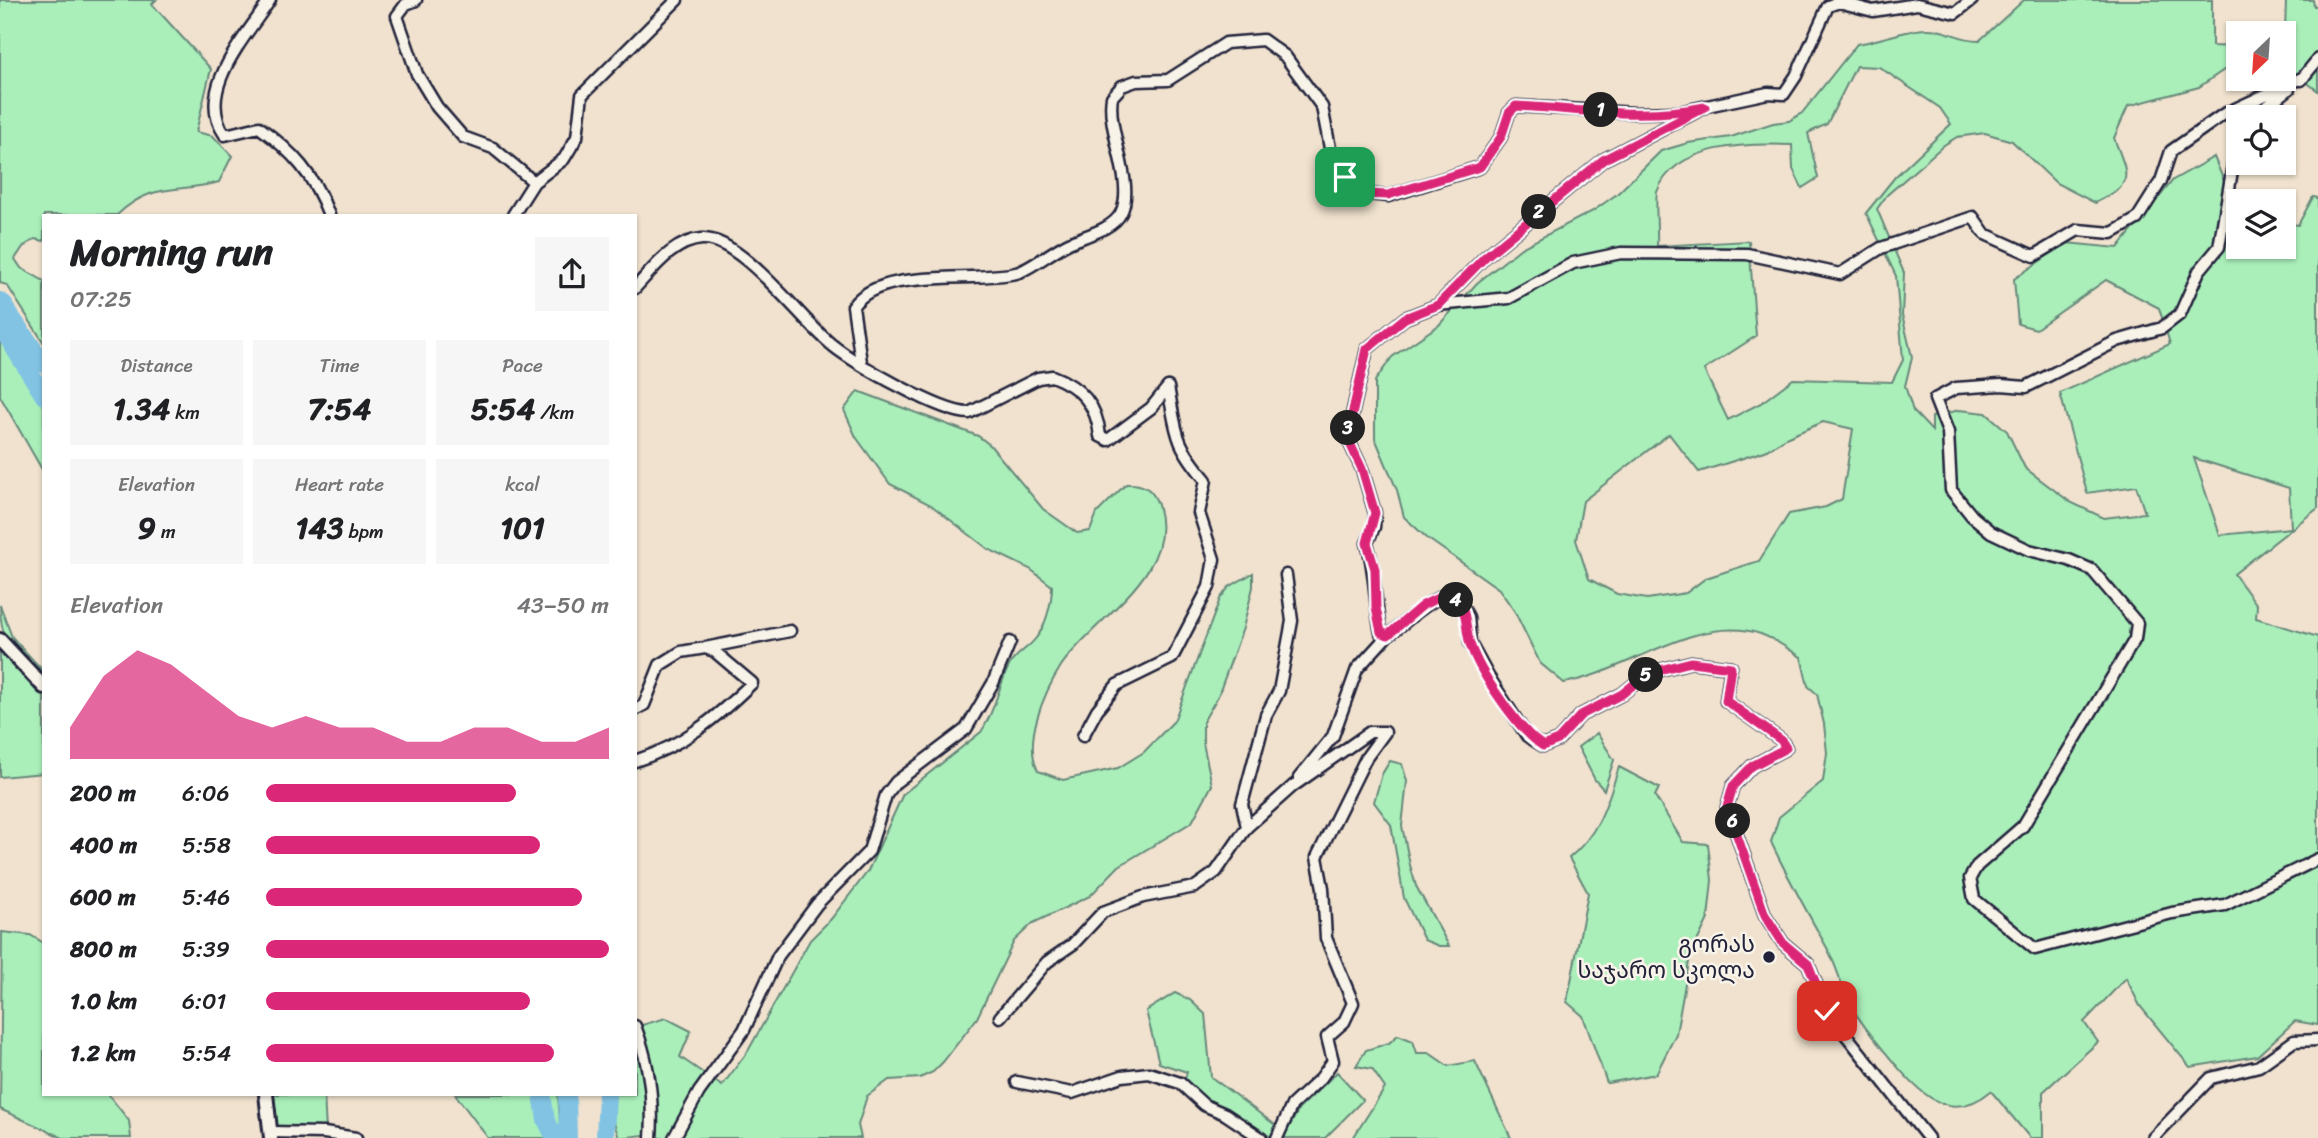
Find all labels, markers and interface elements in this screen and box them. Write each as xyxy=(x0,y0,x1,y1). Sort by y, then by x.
north arrow xyxy=(2226,21,2296,91)
map controls xyxy=(2226,21,2296,259)
pin: 1 xyxy=(1584,92,1618,128)
text: 1 xyxy=(1596,93,1605,126)
button: locate xyxy=(2226,105,2296,175)
pin xyxy=(1315,147,1375,207)
icon: arrive xyxy=(1326,158,1364,196)
button: layers xyxy=(2226,189,2296,259)
pin: 2 xyxy=(1522,194,1556,230)
text: 2 xyxy=(1533,195,1544,228)
text: Morning run xyxy=(70,219,273,286)
button: share xyxy=(535,237,609,311)
text: 07:25 xyxy=(70,279,132,320)
text: Distance xyxy=(120,349,193,382)
text: Time xyxy=(319,349,360,382)
text: Pace xyxy=(502,349,543,382)
text: 1.34 xyxy=(113,382,170,436)
text: 7:54 xyxy=(308,382,371,436)
text: 5:54 xyxy=(471,382,535,436)
text: km xyxy=(170,396,200,429)
text: /km xyxy=(535,396,574,429)
pin: 3 xyxy=(1330,410,1366,446)
text: 3 xyxy=(1342,411,1353,444)
text: Elevation xyxy=(118,468,195,501)
text: Heart rate xyxy=(295,468,384,501)
text: kcal xyxy=(505,468,540,501)
text: 9 xyxy=(138,501,156,555)
text: 143 xyxy=(295,501,344,555)
text: 101 xyxy=(500,501,545,555)
text: m xyxy=(156,515,175,548)
text: bpm xyxy=(344,515,384,548)
pin: 4 xyxy=(1438,582,1474,618)
text: 4 xyxy=(1450,583,1461,616)
text: Elevation xyxy=(70,585,163,626)
text: 43–50 m xyxy=(517,585,609,626)
pin: 5 xyxy=(1628,658,1664,692)
text: 5 xyxy=(1640,658,1651,691)
text: 200 m xyxy=(70,773,136,814)
text: 6:06 xyxy=(182,773,230,814)
pin: 6 xyxy=(1716,804,1750,838)
text: 6 xyxy=(1727,804,1738,837)
text: 400 m xyxy=(70,825,137,866)
text: 5:58 xyxy=(182,825,231,866)
text: 600 m xyxy=(70,877,136,918)
text: 5:46 xyxy=(182,877,230,918)
place label: გორას საჯარო სკოლა xyxy=(1577,924,1755,991)
text: 800 m xyxy=(70,929,137,970)
text: 5:39 xyxy=(182,929,230,970)
marker: გორას საჯარო სკოლა xyxy=(1761,949,1777,965)
text: 1.0 km xyxy=(70,981,137,1022)
text: 6:01 xyxy=(182,981,226,1022)
pin xyxy=(1797,981,1857,1041)
icon: check xyxy=(1808,992,1846,1030)
text: 1.2 km xyxy=(70,1033,136,1074)
text: 5:54 xyxy=(182,1033,231,1074)

